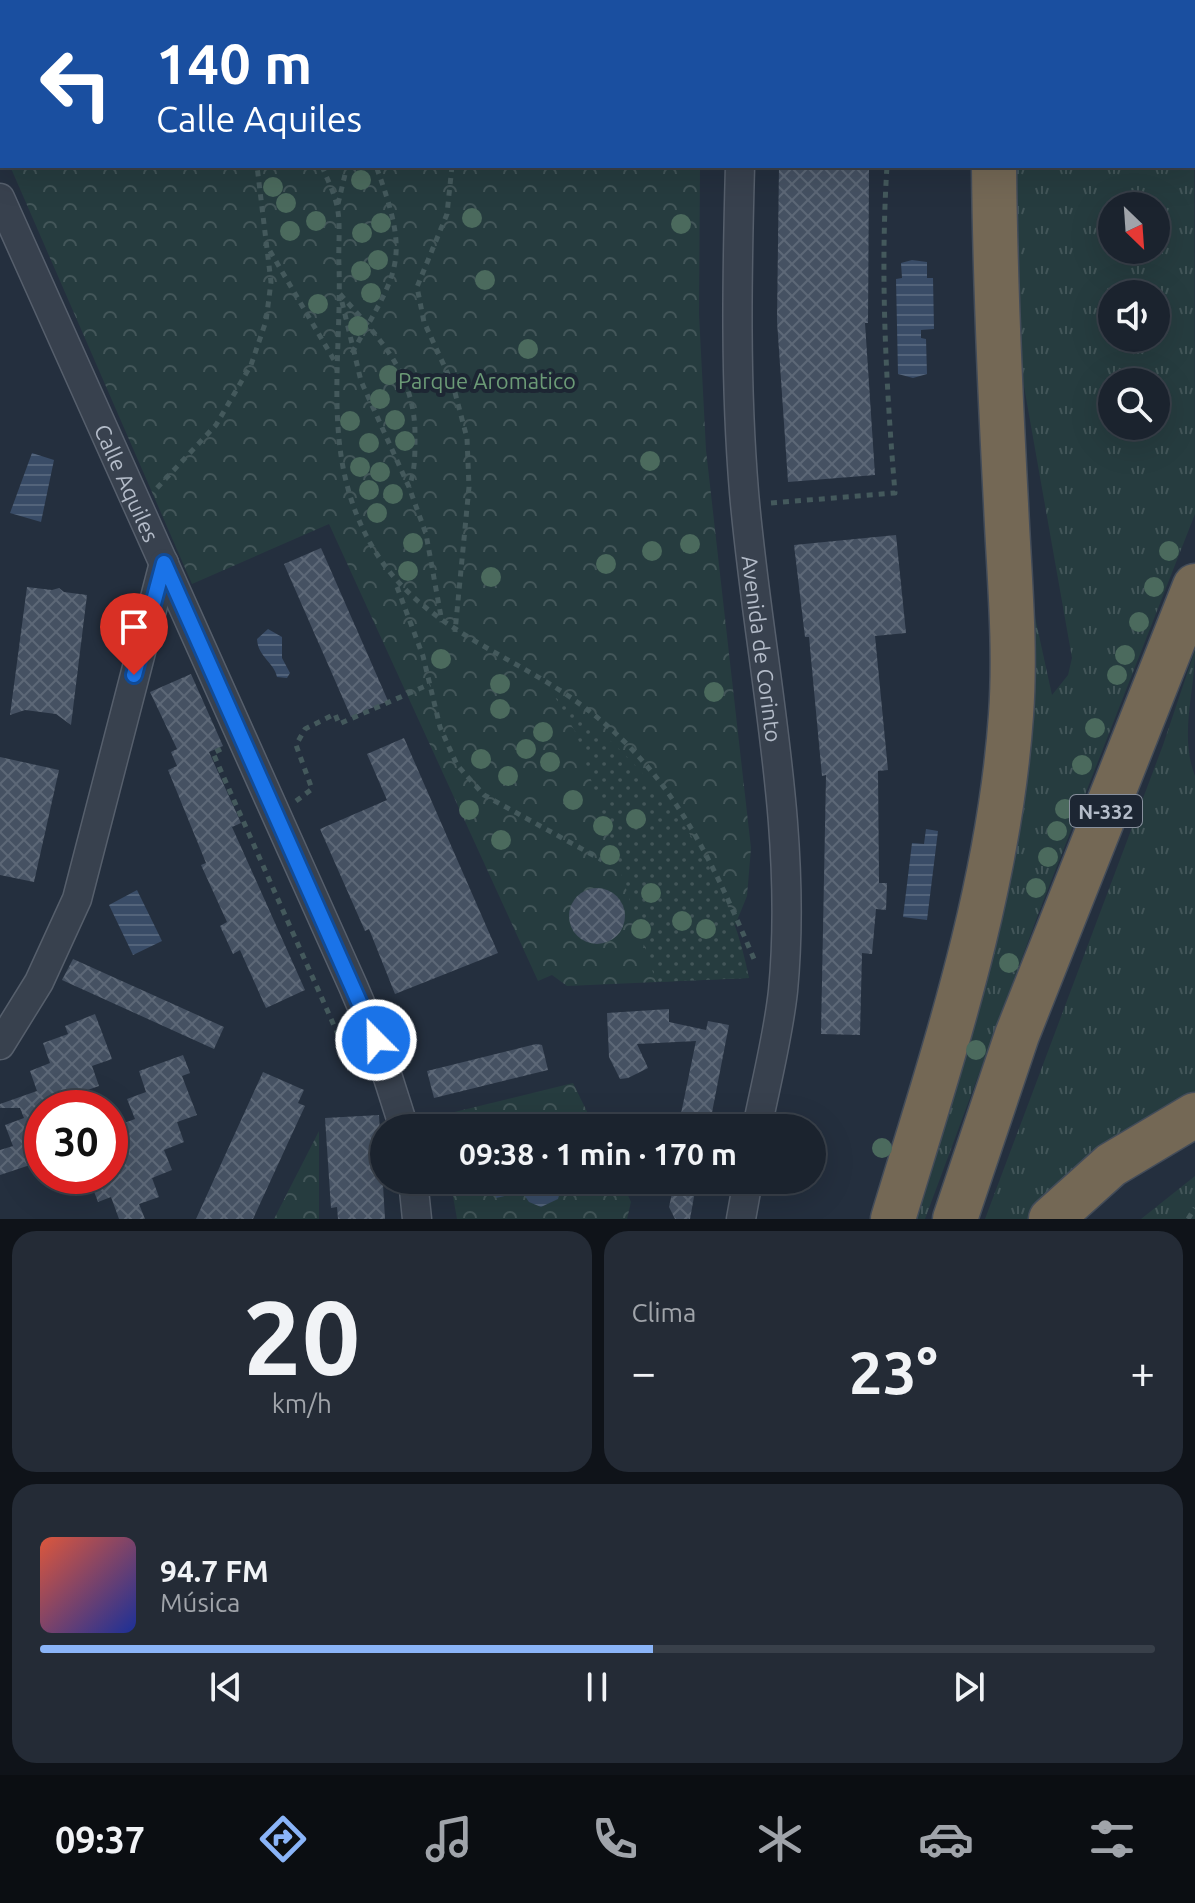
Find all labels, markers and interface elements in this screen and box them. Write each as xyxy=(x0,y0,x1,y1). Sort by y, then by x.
icon: left xyxy=(24,32,128,136)
text: 140 m xyxy=(156,32,312,95)
text: Calle Aquiles xyxy=(156,98,362,139)
north arrow xyxy=(1098,192,1170,264)
map controls xyxy=(1098,192,1170,440)
button: sound xyxy=(1098,280,1170,352)
park label: Parque Aromatico xyxy=(398,368,576,393)
button: search xyxy=(1098,368,1170,440)
street label: Calle Aquiles xyxy=(90,420,165,545)
street label: Avenida de Corinto xyxy=(738,554,787,744)
pin xyxy=(100,593,168,675)
icon: arrive xyxy=(112,605,156,649)
road number: N-332 xyxy=(1070,795,1142,827)
position arrow xyxy=(334,998,418,1082)
speed limit sign: 30 xyxy=(24,1090,128,1194)
text: 09:38 · 1 min · 170 m xyxy=(459,1137,737,1171)
text: 20 xyxy=(243,1278,360,1395)
text: Clima xyxy=(632,1298,696,1327)
text: 23° xyxy=(849,1338,938,1405)
text: − xyxy=(632,1347,656,1396)
text: + xyxy=(1130,1347,1155,1396)
text: km/h xyxy=(272,1389,332,1418)
text: 94.7 FM xyxy=(160,1554,269,1588)
text: Música xyxy=(160,1588,240,1617)
icon: previous xyxy=(204,1665,248,1709)
icon: pause xyxy=(575,1665,619,1709)
icon: next xyxy=(947,1665,991,1709)
icon: directions xyxy=(255,1811,311,1867)
icon: music xyxy=(421,1811,477,1867)
icon: phone xyxy=(587,1811,643,1867)
icon: climate xyxy=(752,1811,808,1867)
icon: car xyxy=(918,1811,974,1867)
icon: filters xyxy=(1084,1811,1140,1867)
text: 09:37 xyxy=(55,1819,145,1860)

